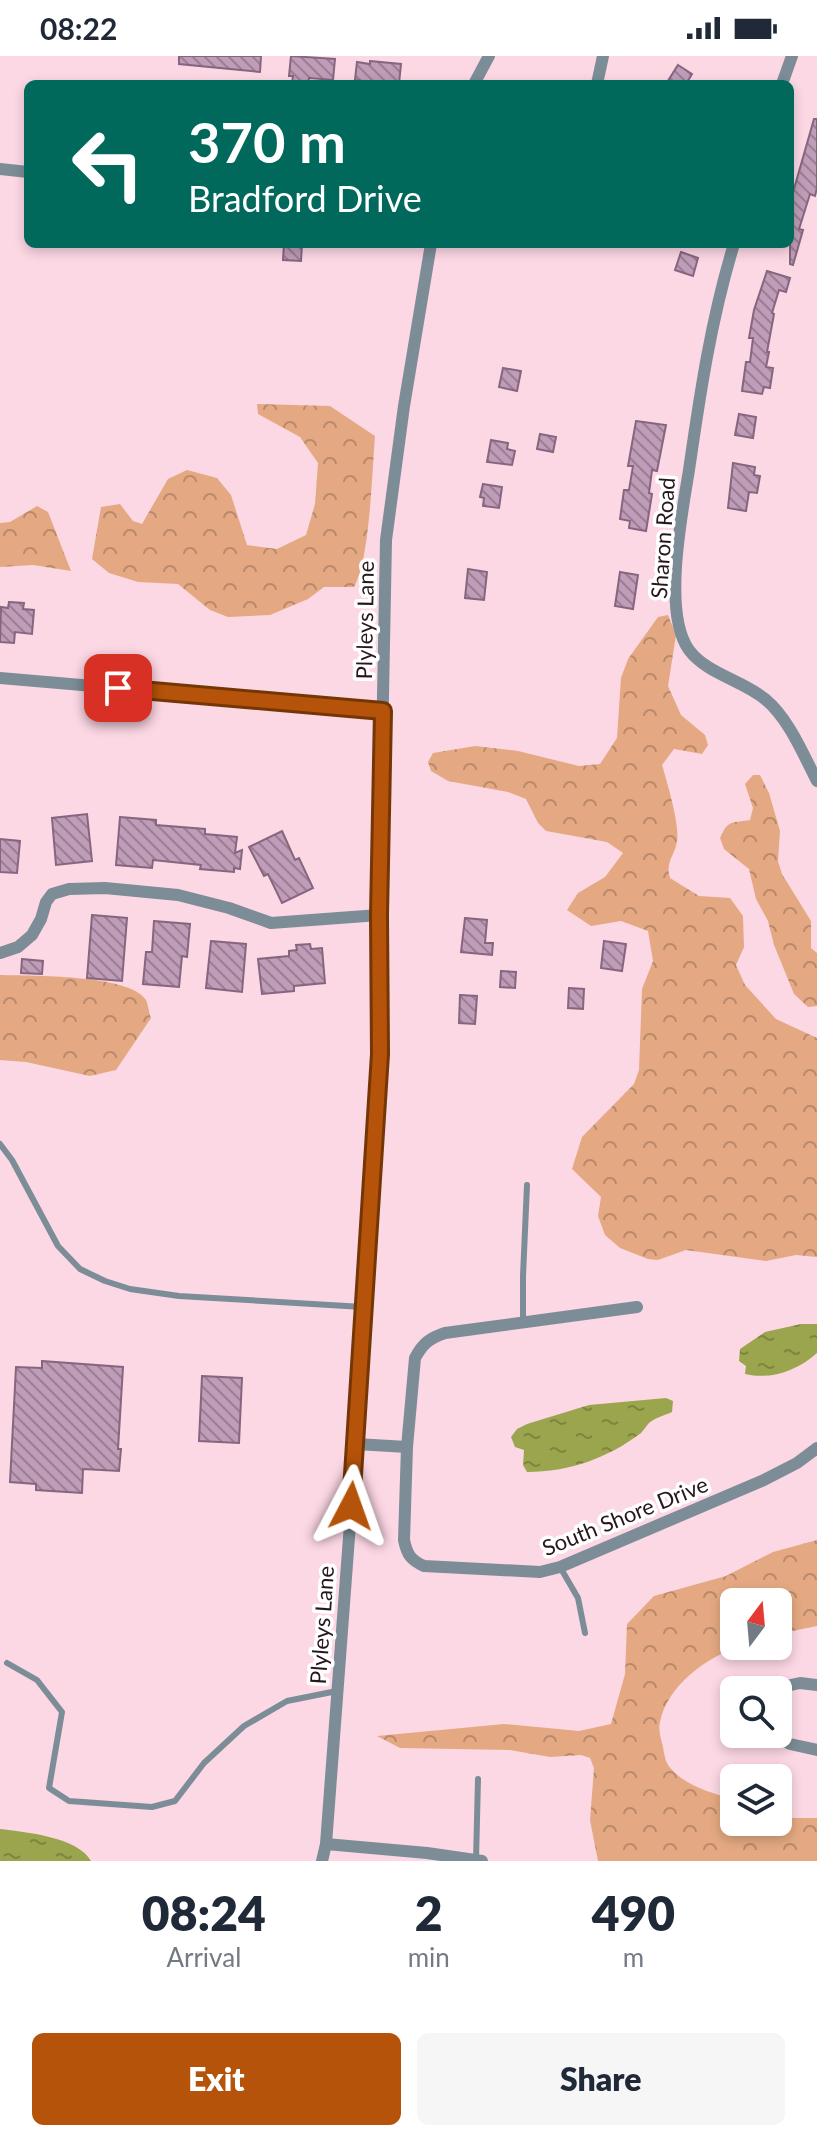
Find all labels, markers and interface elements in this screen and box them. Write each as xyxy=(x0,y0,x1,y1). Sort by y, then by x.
text: 08:22 xyxy=(40,10,117,46)
text: 370 m xyxy=(188,108,346,175)
icon: left xyxy=(56,112,160,216)
text: Bradford Drive xyxy=(188,176,422,220)
street label: Sharon Road xyxy=(645,476,680,600)
street label: Plyleys Lane xyxy=(350,560,379,680)
pin xyxy=(84,654,152,722)
icon: arrive xyxy=(96,666,140,710)
position arrow xyxy=(309,1464,393,1548)
street label: South Shore Drive xyxy=(538,1470,712,1561)
street label: Plyleys Lane xyxy=(304,1565,339,1685)
north arrow xyxy=(720,1588,792,1660)
map controls xyxy=(720,1588,792,1836)
button: search xyxy=(720,1676,792,1748)
button: layers xyxy=(720,1764,792,1836)
text: 08:24 xyxy=(142,1884,266,1941)
text: 2 xyxy=(415,1884,443,1941)
text: 490 xyxy=(592,1884,675,1941)
text: Arrival xyxy=(166,1941,241,1973)
text: min xyxy=(408,1941,450,1973)
text: m xyxy=(623,1941,644,1973)
button: Exit xyxy=(32,2033,401,2125)
button: Share xyxy=(417,2033,785,2125)

